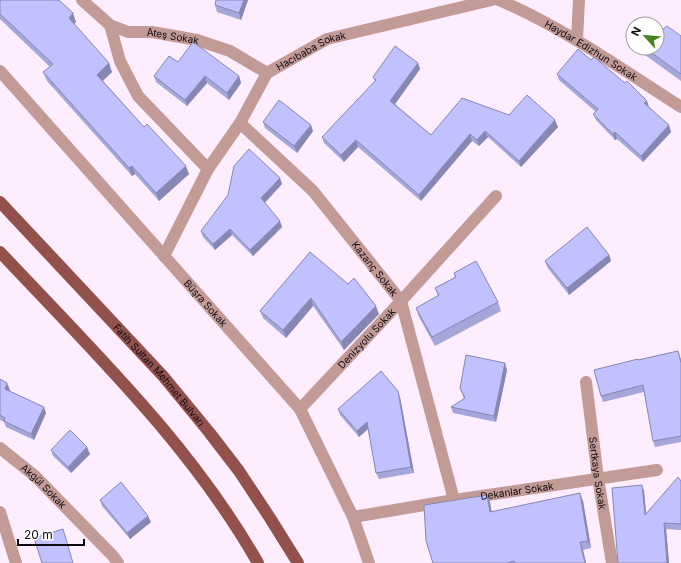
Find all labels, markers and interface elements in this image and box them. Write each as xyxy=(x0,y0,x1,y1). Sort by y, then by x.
north arrow xyxy=(625,16,665,56)
street label: Haydar Edizhun Sokak xyxy=(543,17,640,83)
text: N xyxy=(628,25,644,38)
street label: Ateş Sokak xyxy=(147,26,200,46)
street label: Hacıbaba Sokak xyxy=(274,29,347,73)
street label: Kazanç Sokak xyxy=(349,239,401,299)
street label: Büşra Sokak xyxy=(182,277,230,329)
street label: Denizyolu Sokak xyxy=(335,305,398,371)
street label: Fatih Sultan Mehmet Bulvarı xyxy=(111,321,207,428)
street label: Sertkaya Sokak xyxy=(587,436,609,511)
street label: Akgül Sokak xyxy=(19,461,69,511)
street label: Dekanlar Sokak xyxy=(480,479,555,502)
scale bar xyxy=(18,521,84,547)
text: 20 m xyxy=(24,527,53,542)

